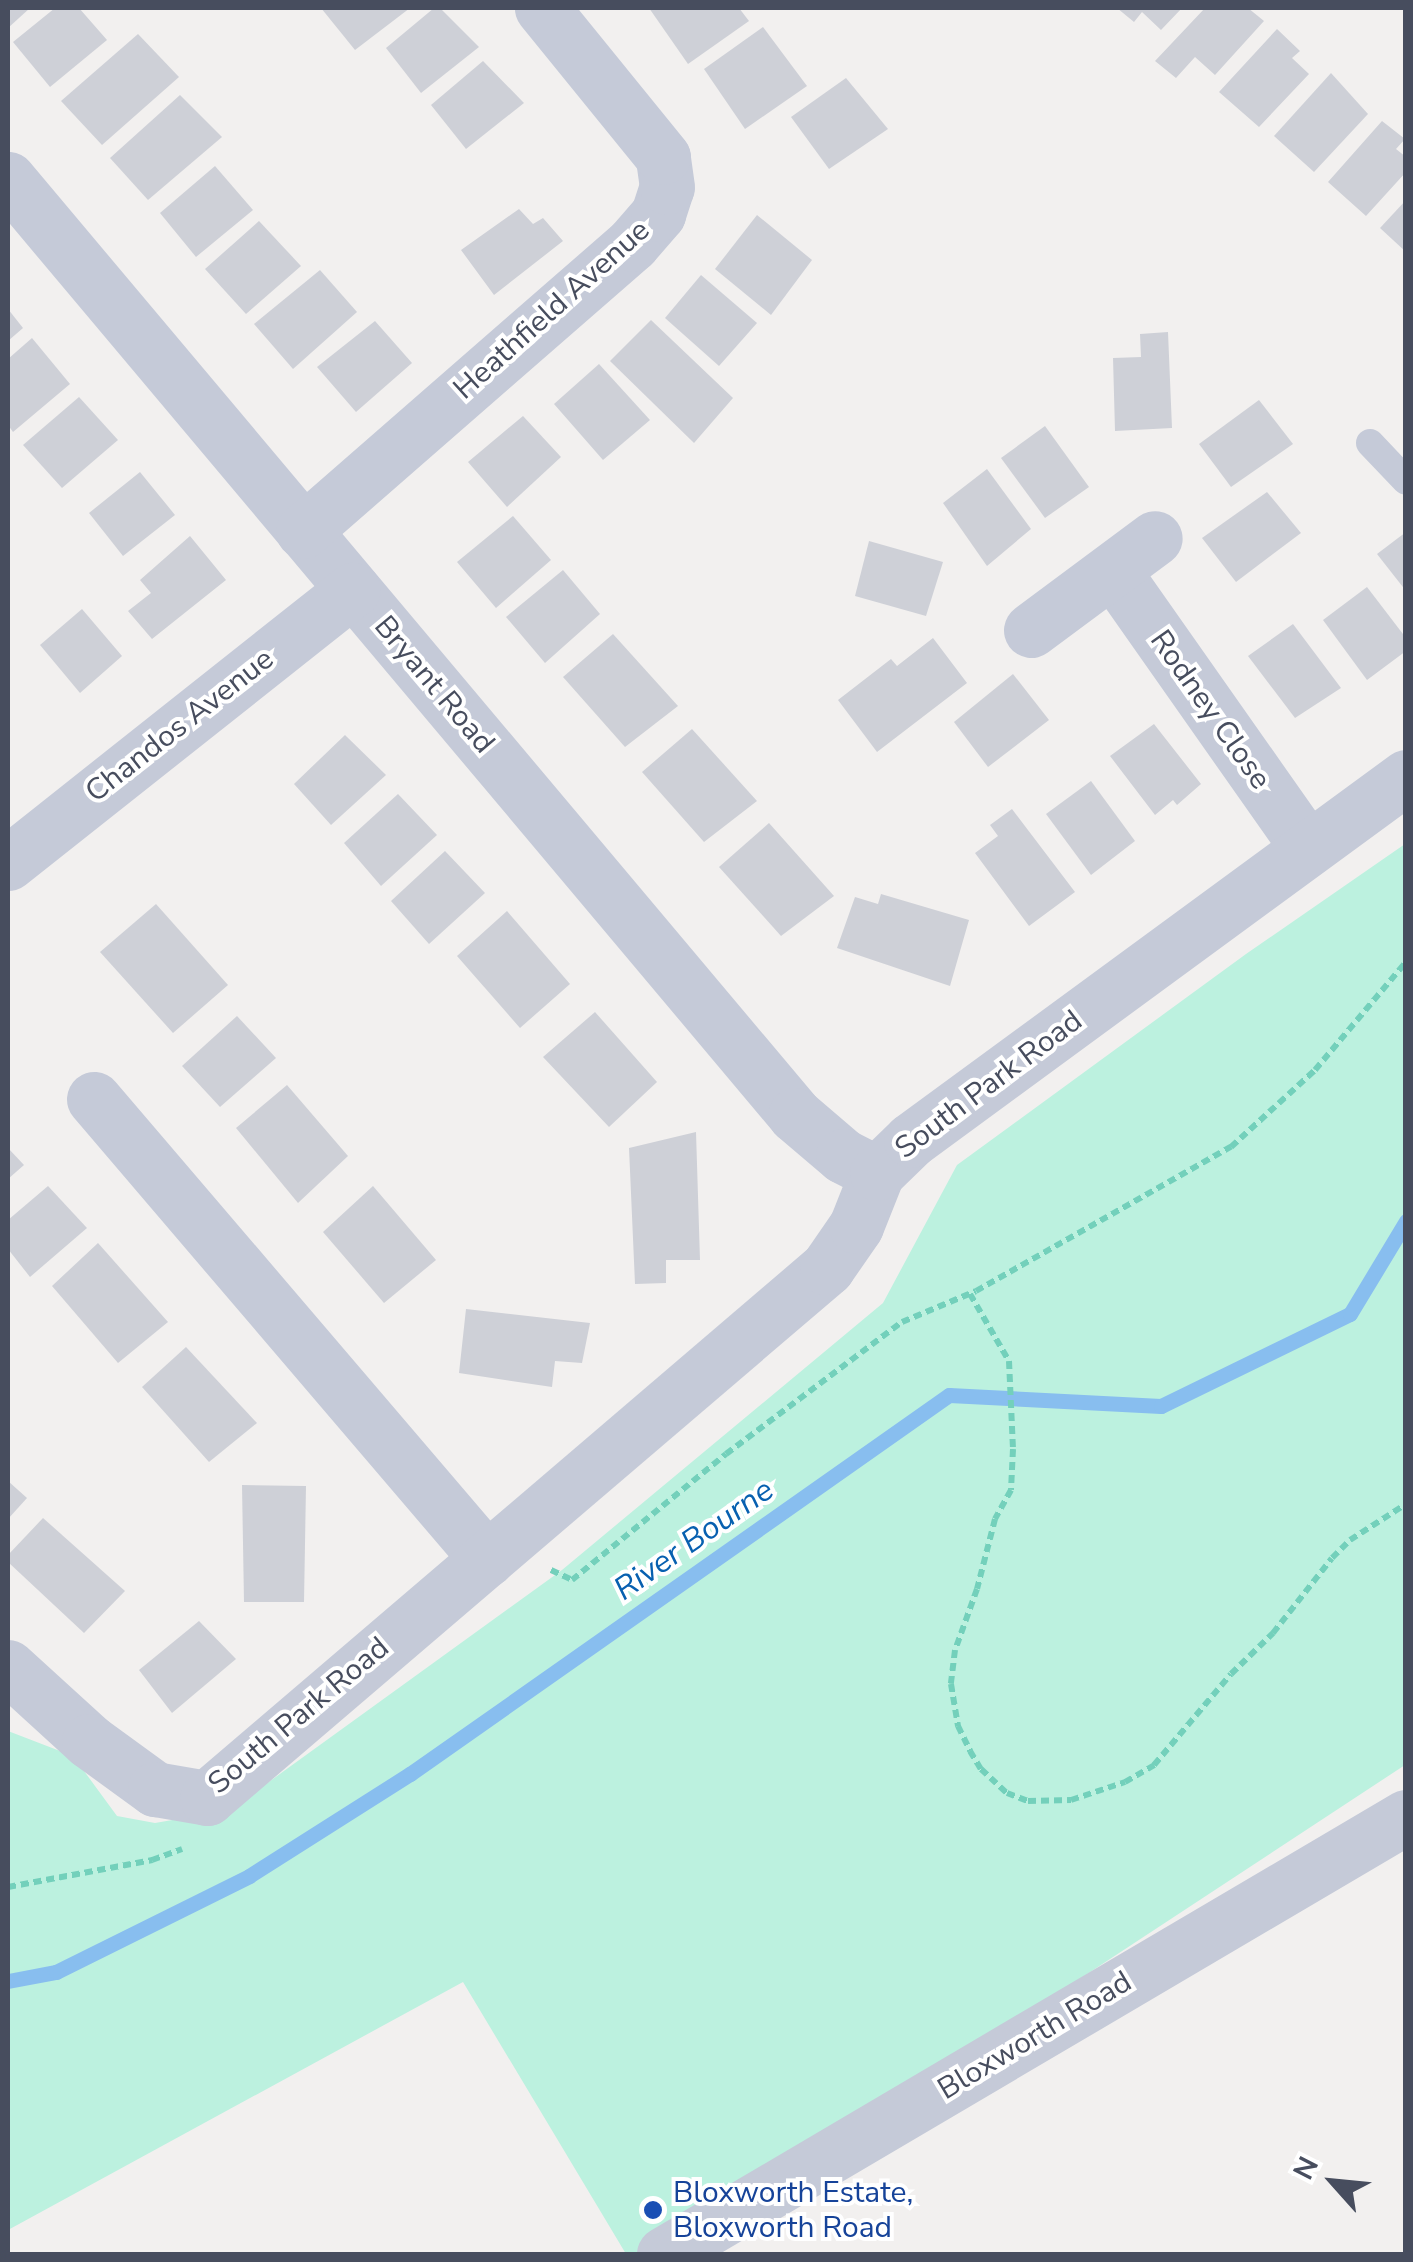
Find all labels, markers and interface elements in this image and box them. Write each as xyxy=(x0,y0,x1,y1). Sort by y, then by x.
street label: Heathfield Avenue xyxy=(447,213,657,407)
street label: Bryant Road xyxy=(366,609,502,761)
street label: Rodney Close xyxy=(1142,624,1278,796)
street label: Chandos Avenue xyxy=(79,641,281,811)
street label: South Park Road xyxy=(888,1003,1090,1167)
water label: River Bourne xyxy=(607,1471,781,1609)
street label: South Park Road xyxy=(201,1630,397,1802)
street label: Bloxworth Road xyxy=(932,1964,1138,2108)
north arrow xyxy=(1283,2132,1383,2232)
text: N xyxy=(1285,2150,1328,2186)
place label: Bloxworth Estate, Bloxworth Road xyxy=(673,2175,913,2246)
marker: Bloxworth Estate, Bloxworth Road xyxy=(642,2199,664,2221)

